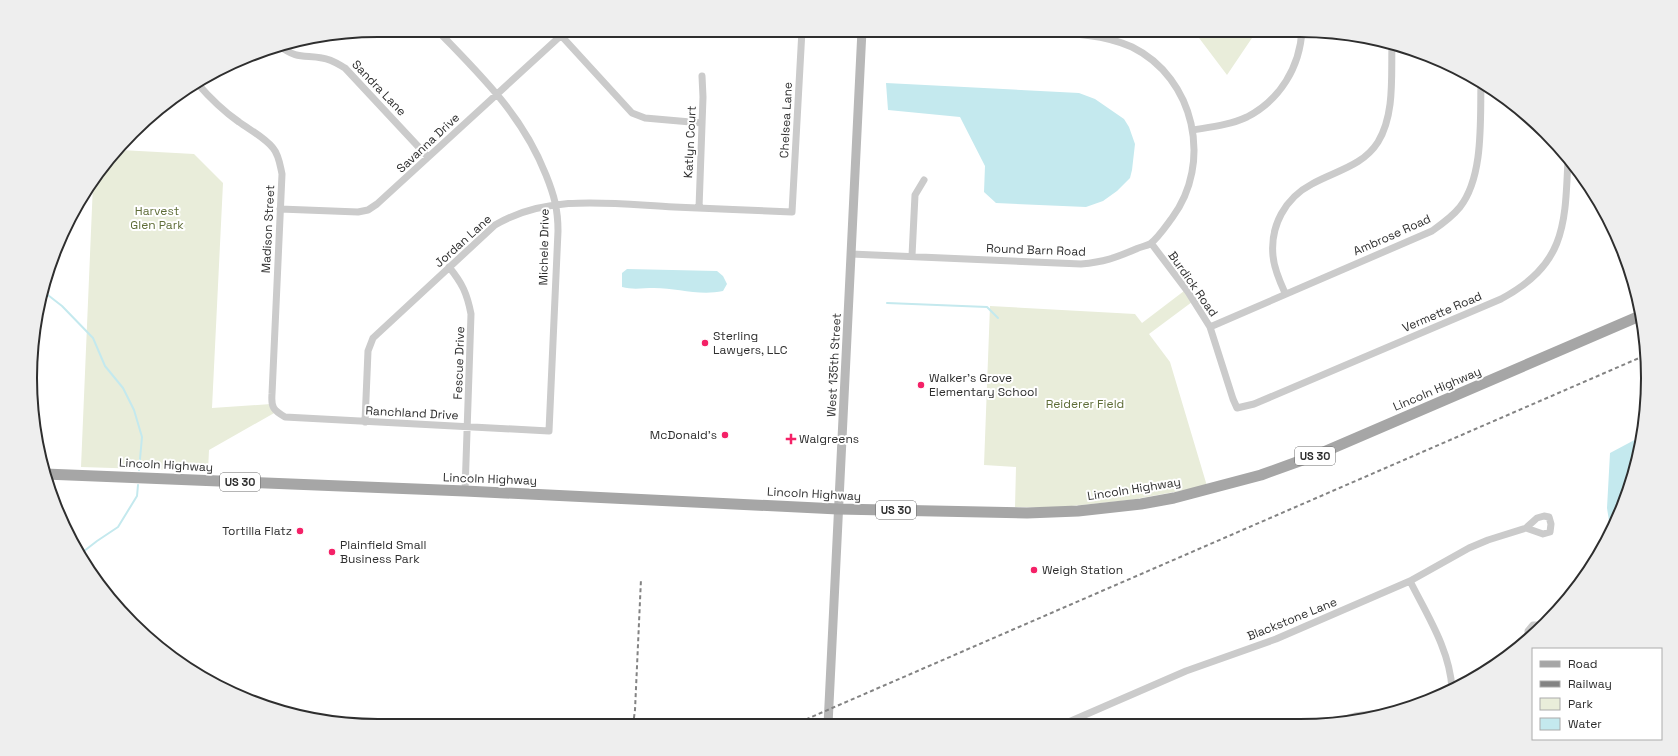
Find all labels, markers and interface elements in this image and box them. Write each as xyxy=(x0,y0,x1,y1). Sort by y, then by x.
street label: Sandra Lane xyxy=(348,57,410,119)
street label: Chelsea Lane xyxy=(776,81,796,159)
street label: Katlyn Court xyxy=(680,105,700,179)
street label: Savanna Drive xyxy=(393,110,463,176)
street label: Madison Street xyxy=(258,184,278,274)
park label: Harvest Glen Park xyxy=(130,203,184,233)
street label: Michele Drive xyxy=(535,208,553,286)
street label: Jordan Lane xyxy=(431,211,495,271)
street label: Ambrose Road xyxy=(1351,211,1433,259)
street label: Round Barn Road xyxy=(986,240,1086,260)
street label: Burdick Road xyxy=(1165,248,1221,320)
street label: Vermette Road xyxy=(1400,288,1484,336)
street label: West 135th Street xyxy=(823,312,845,418)
street label: Fescue Drive xyxy=(450,326,468,400)
place label: Sterling Lawyers, LLC xyxy=(713,328,788,358)
marker: Sterling Lawyers, LLC xyxy=(700,338,710,348)
street label: Lincoln Highway xyxy=(1390,363,1484,415)
place label: Walker's Grove Elementary School xyxy=(929,370,1037,400)
marker: Walker's Grove Elementary School xyxy=(916,380,926,390)
park label: Reiderer Field xyxy=(1046,396,1124,412)
street label: Ranchland Drive xyxy=(365,403,459,423)
place label: McDonald's xyxy=(650,427,717,443)
marker: McDonald's xyxy=(720,430,730,440)
place label: Walgreens xyxy=(799,431,859,447)
marker: Walgreens xyxy=(786,434,796,444)
road number: US 30 xyxy=(1295,447,1335,465)
street label: Lincoln Highway xyxy=(119,455,213,475)
street label: Lincoln Highway xyxy=(443,469,537,489)
road number: US 30 xyxy=(220,473,260,491)
street label: Lincoln Highway xyxy=(1086,474,1182,504)
street label: Lincoln Highway xyxy=(767,484,861,504)
road number: US 30 xyxy=(876,501,916,519)
place label: Tortilla Flatz xyxy=(222,523,292,539)
marker: Tortilla Flatz xyxy=(295,526,305,536)
place label: Plainfield Small Business Park xyxy=(340,537,426,567)
marker: Plainfield Small Business Park xyxy=(327,547,337,557)
place label: Weigh Station xyxy=(1042,562,1123,578)
marker: Weigh Station xyxy=(1029,565,1039,575)
street label: Blackstone Lane xyxy=(1245,594,1339,644)
legend xyxy=(1532,648,1662,740)
text: Road xyxy=(1568,656,1597,672)
text: Railway xyxy=(1568,676,1612,692)
text: Park xyxy=(1568,696,1593,712)
text: Water xyxy=(1568,716,1602,732)

